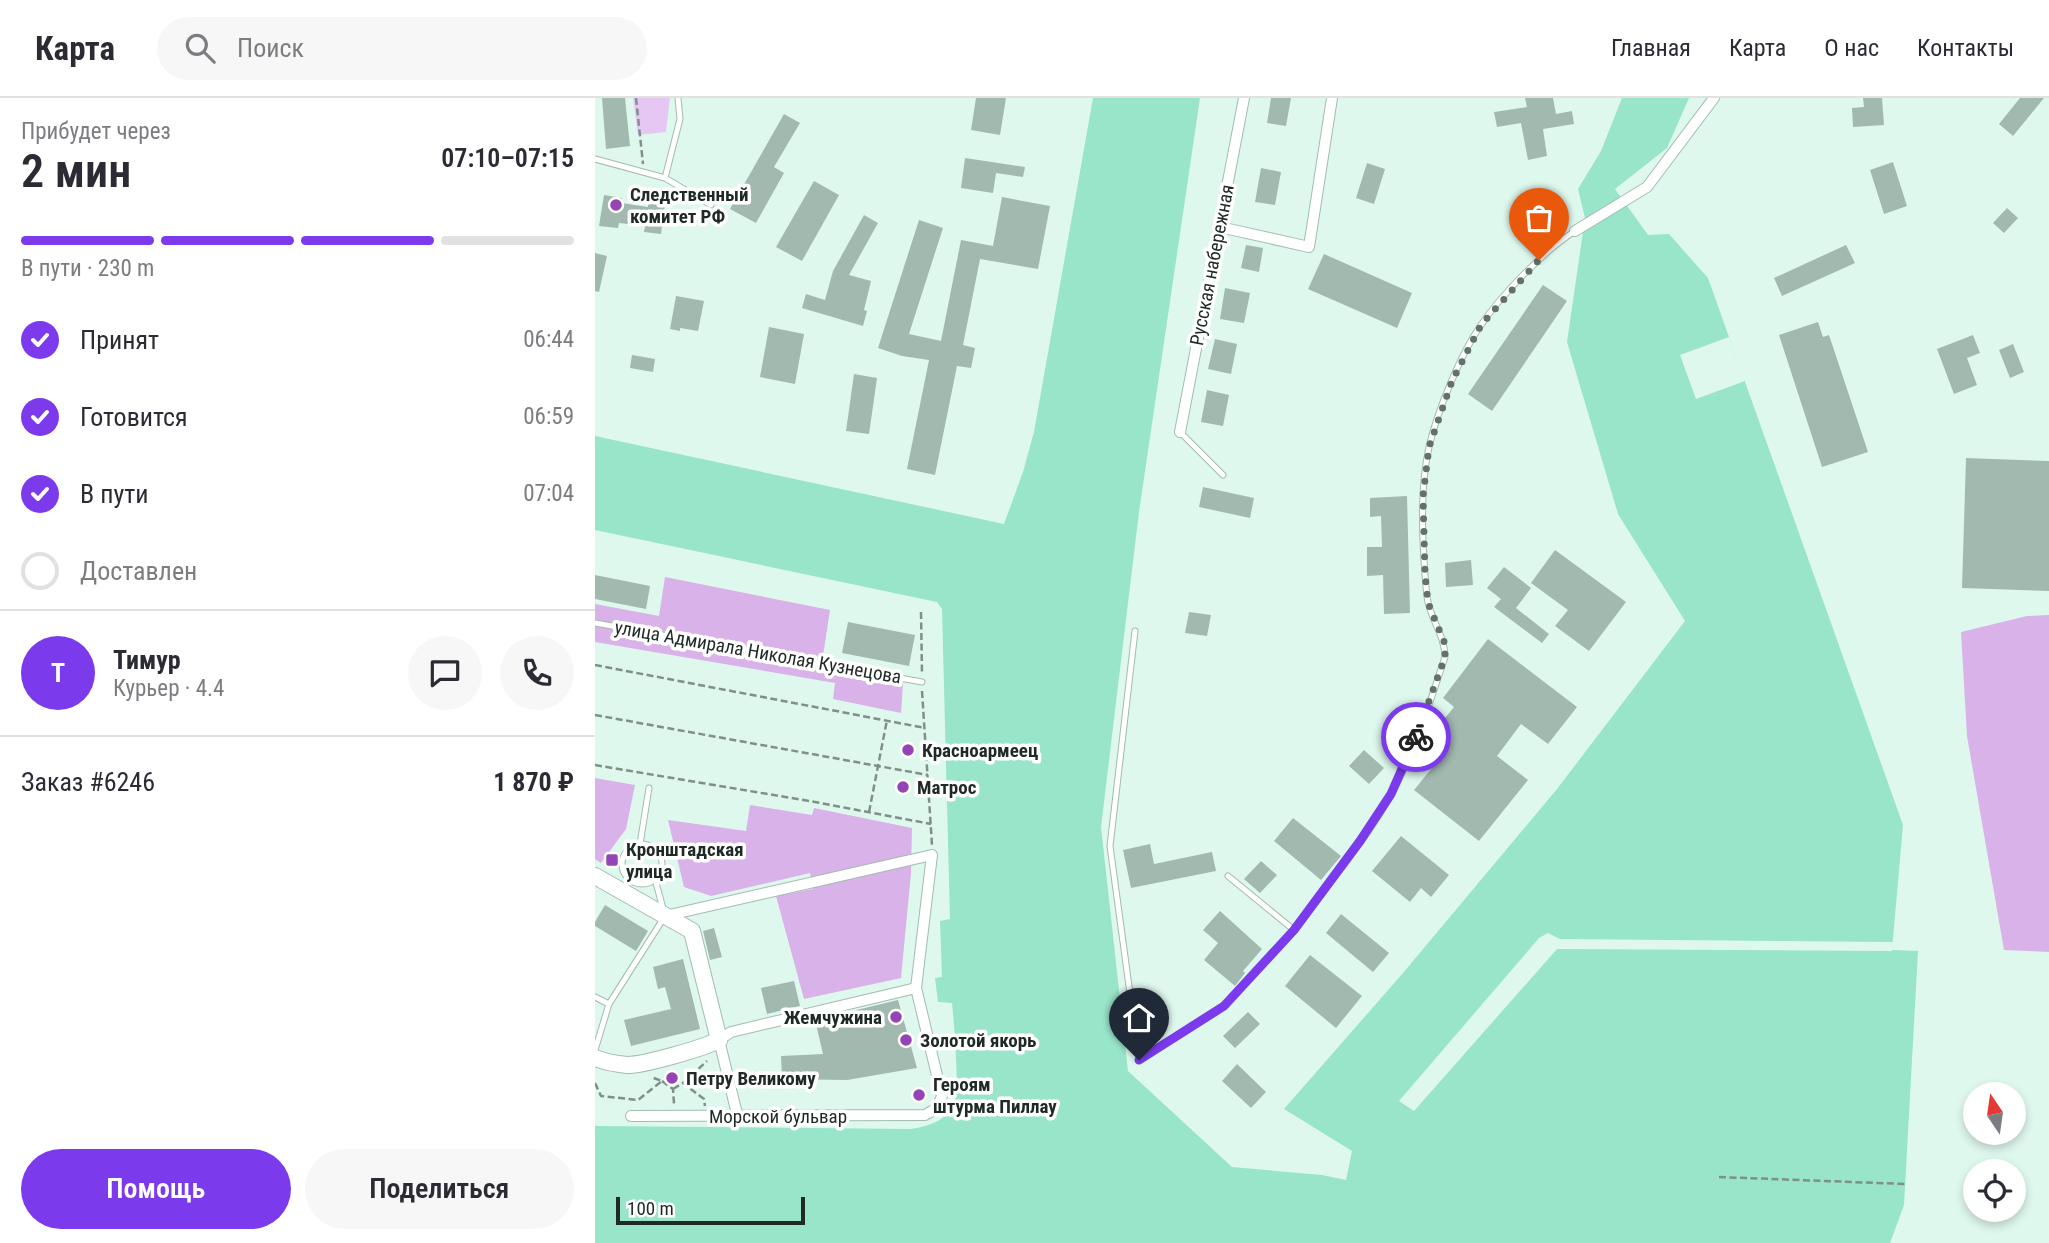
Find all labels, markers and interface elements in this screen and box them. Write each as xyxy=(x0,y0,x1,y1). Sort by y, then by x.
search box xyxy=(157,17,647,80)
text: Карта xyxy=(35,29,115,68)
icon: search xyxy=(181,29,219,67)
text: Поиск xyxy=(237,33,304,63)
text: Главная xyxy=(1611,34,1691,62)
text: Карта xyxy=(1729,34,1786,62)
text: О нас xyxy=(1824,34,1879,62)
text: Контакты xyxy=(1917,34,2014,62)
text: Прибудет через xyxy=(21,118,171,145)
text: 07:10–07:15 xyxy=(441,143,574,173)
text: 2 мин xyxy=(21,144,131,198)
place label: Следственный комитет РФ xyxy=(630,183,748,228)
street label: Русская набережная xyxy=(1185,183,1239,347)
pin xyxy=(1509,188,1569,260)
marker: Следственный комитет РФ xyxy=(608,197,624,213)
icon: bag xyxy=(1520,199,1558,237)
text: В пути · 230 m xyxy=(21,255,154,282)
icon: check xyxy=(21,321,59,359)
text: Принят xyxy=(80,325,159,355)
text: 06:44 xyxy=(523,326,574,353)
icon: check xyxy=(21,398,59,436)
text: Готовится xyxy=(80,402,188,432)
text: 06:59 xyxy=(523,403,574,430)
icon: check xyxy=(21,475,59,513)
text: В пути xyxy=(80,479,149,509)
text: 07:04 xyxy=(523,480,574,507)
text: Доставлен xyxy=(80,556,197,586)
street label: улица Адмирала Николая Кузнецова xyxy=(613,615,903,689)
button: chat xyxy=(408,636,482,710)
button: phone xyxy=(500,636,574,710)
text: Тимур xyxy=(113,645,181,675)
text: Т xyxy=(51,658,65,688)
text: Курьер · 4.4 xyxy=(113,675,224,702)
courier xyxy=(1381,702,1451,772)
icon: bike xyxy=(1397,718,1435,756)
place label: Красноармеец xyxy=(922,739,1038,762)
marker: Красноармеец xyxy=(900,742,916,758)
text: Заказ #6246 xyxy=(21,767,155,797)
text: 1 870 ₽ xyxy=(493,767,574,797)
place label: Матрос xyxy=(917,776,977,799)
marker: Матрос xyxy=(895,779,911,795)
place label: Кронштадская улица xyxy=(626,838,744,883)
marker: Кронштадская улица xyxy=(604,852,620,868)
pin xyxy=(1109,988,1169,1060)
icon: home xyxy=(1120,999,1158,1037)
place label: Жемчужина xyxy=(784,1006,882,1029)
marker: Жемчужина xyxy=(888,1009,904,1025)
place label: Золотой якорь xyxy=(920,1029,1036,1052)
marker: Золотой якорь xyxy=(898,1032,914,1048)
place label: Петру Великому xyxy=(686,1067,816,1090)
marker: Петру Великому xyxy=(664,1070,680,1086)
place label: Героям штурма Пиллау xyxy=(933,1073,1057,1118)
north arrow xyxy=(1963,1082,2027,1144)
map controls xyxy=(1963,1082,2026,1222)
marker: Героям штурма Пиллау xyxy=(911,1087,927,1103)
street label: Морской бульвар xyxy=(709,1105,847,1128)
button: Помощь xyxy=(21,1149,291,1229)
button: Поделиться xyxy=(305,1149,574,1229)
button: locate xyxy=(1963,1159,2026,1222)
scale bar xyxy=(616,1194,805,1226)
text: 100 m xyxy=(627,1197,674,1220)

